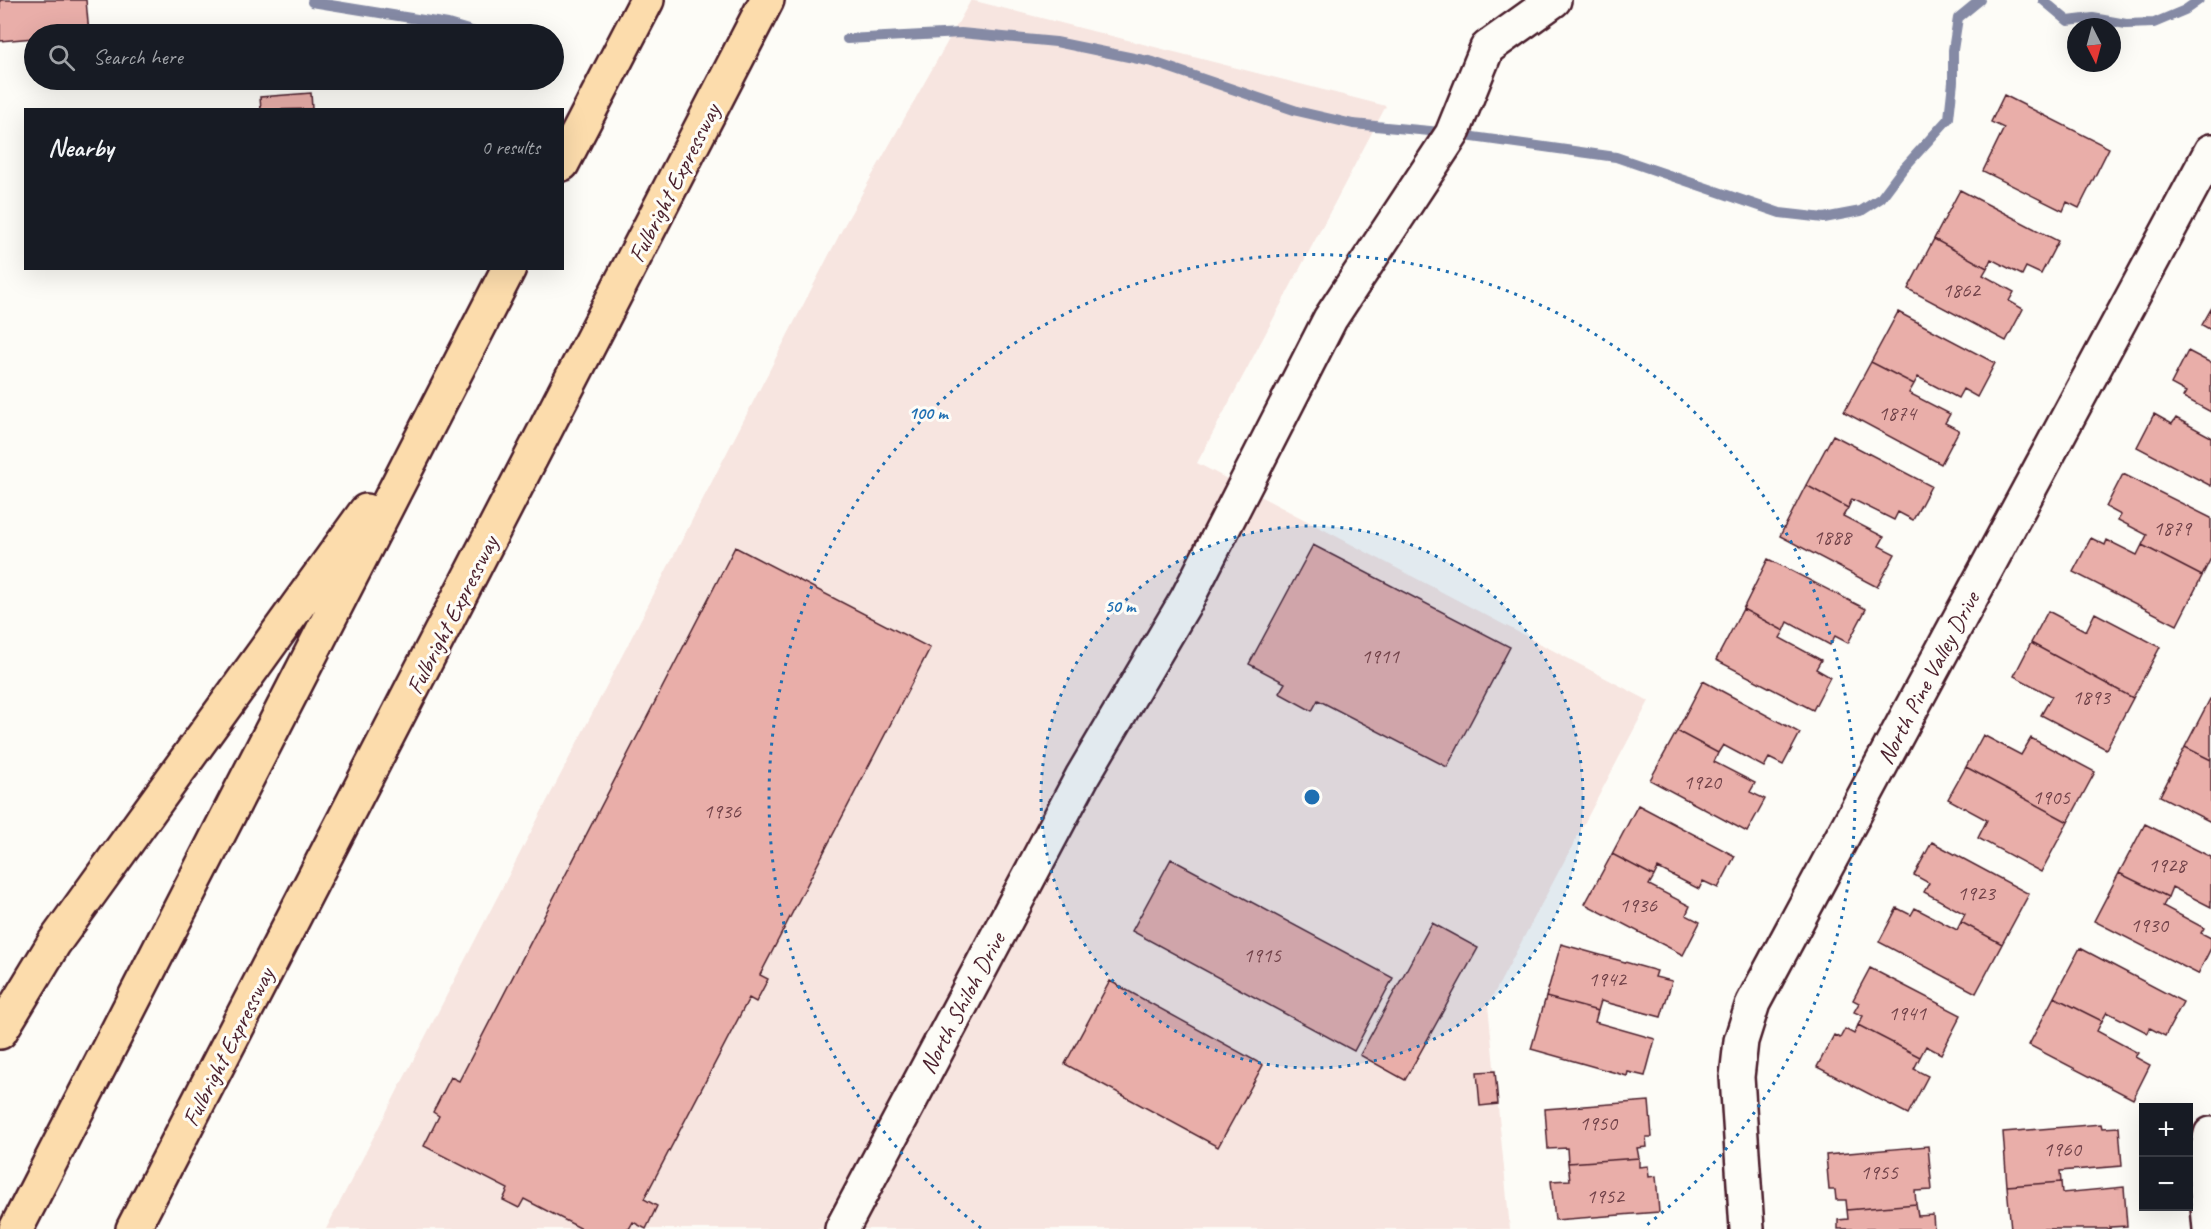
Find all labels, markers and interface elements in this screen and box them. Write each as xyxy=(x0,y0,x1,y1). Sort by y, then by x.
north arrow xyxy=(2067,18,2121,72)
search box xyxy=(24,24,564,90)
icon: search xyxy=(45,41,78,74)
text: Search here xyxy=(93,43,183,71)
street label: Fulbright Expressway xyxy=(621,97,728,267)
text: Nearby xyxy=(48,131,113,164)
text: 0 results xyxy=(481,135,540,160)
house number: 1862 xyxy=(1942,277,1981,303)
house number: 1874 xyxy=(1878,400,1918,426)
text: 100 m xyxy=(909,402,949,424)
house number: 1879 xyxy=(2153,515,2192,541)
house number: 1888 xyxy=(1813,524,1853,550)
street label: Fulbright Expressway xyxy=(399,529,506,699)
street label: North Pine Valley Drive xyxy=(1870,585,1987,769)
text: 50 m xyxy=(1105,595,1137,617)
house number: 1911 xyxy=(1361,643,1400,669)
house number: 1893 xyxy=(2072,684,2111,710)
house number: 1920 xyxy=(1683,769,1722,795)
house number: 1905 xyxy=(2032,784,2071,810)
centre of rings xyxy=(1302,787,1322,807)
house number: 1936 xyxy=(703,798,741,824)
house number: 1928 xyxy=(2148,852,2188,878)
house number: 1923 xyxy=(1957,880,1996,906)
house number: 1936 xyxy=(1619,892,1657,918)
house number: 1930 xyxy=(2130,912,2169,938)
street label: North Shiloh Drive xyxy=(912,925,1013,1079)
house number: 1915 xyxy=(1243,942,1282,968)
street label: Fulbright Expressway xyxy=(175,961,282,1131)
house number: 1942 xyxy=(1588,966,1627,992)
house number: 1941 xyxy=(1888,1000,1927,1026)
map controls xyxy=(2139,1103,2193,1211)
button: + xyxy=(2139,1103,2193,1157)
house number: 1950 xyxy=(1579,1110,1618,1136)
house number: 1960 xyxy=(2043,1136,2082,1162)
button: − xyxy=(2139,1157,2193,1211)
house number: 1955 xyxy=(1860,1159,1899,1185)
house number: 1952 xyxy=(1586,1183,1625,1209)

